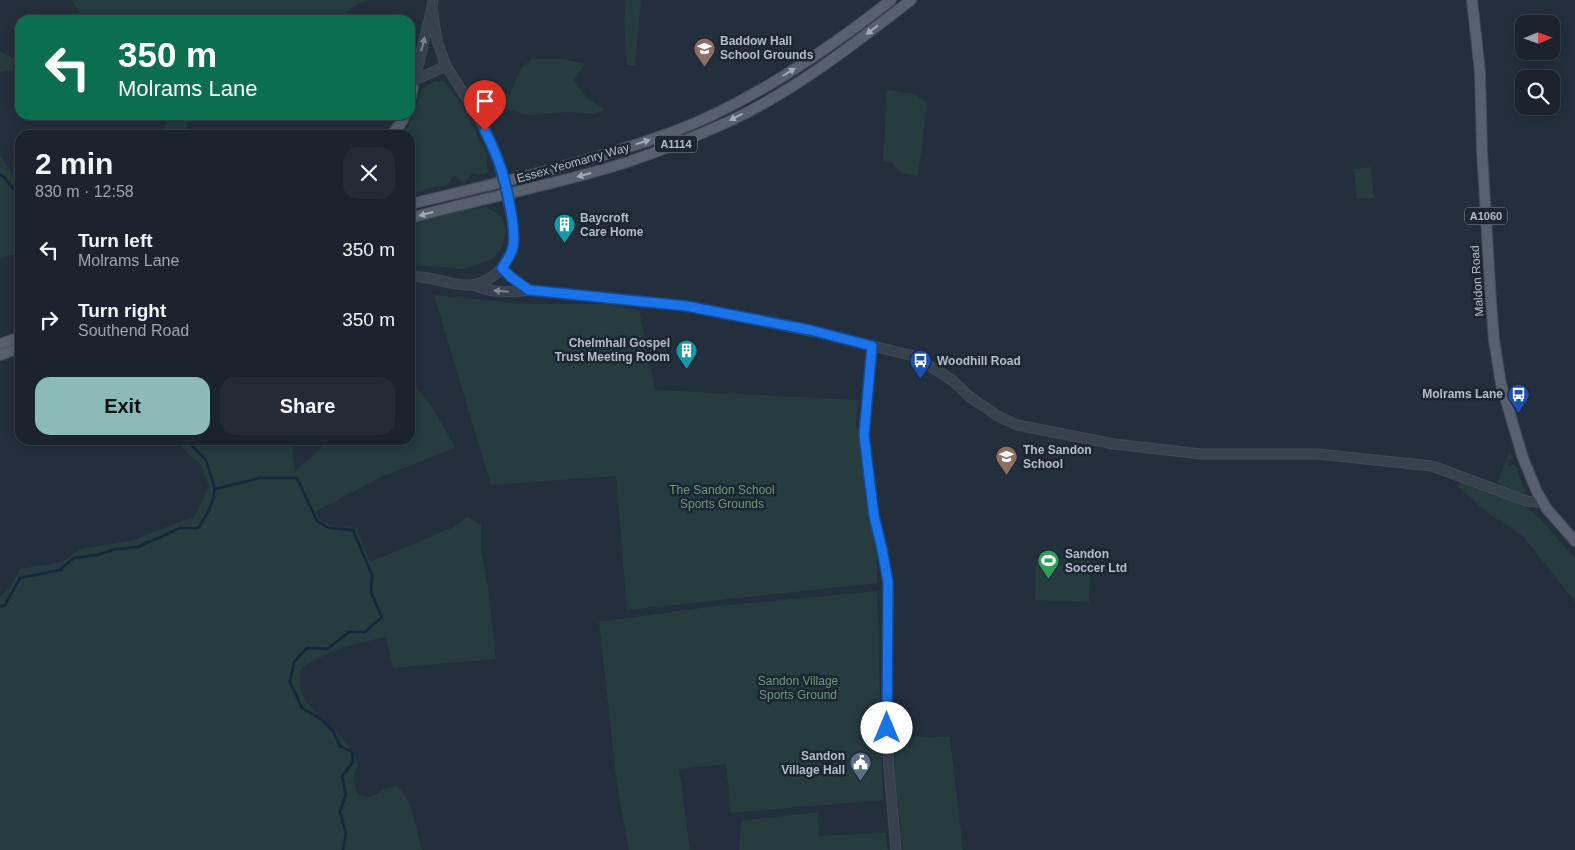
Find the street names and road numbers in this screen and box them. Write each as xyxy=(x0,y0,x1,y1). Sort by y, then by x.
road number: A1114 xyxy=(655,136,697,152)
street label: Essex Yeomanry Way xyxy=(515,140,631,186)
road number: A1060 xyxy=(1465,208,1507,225)
street label: Maldon Road xyxy=(1468,245,1486,317)

